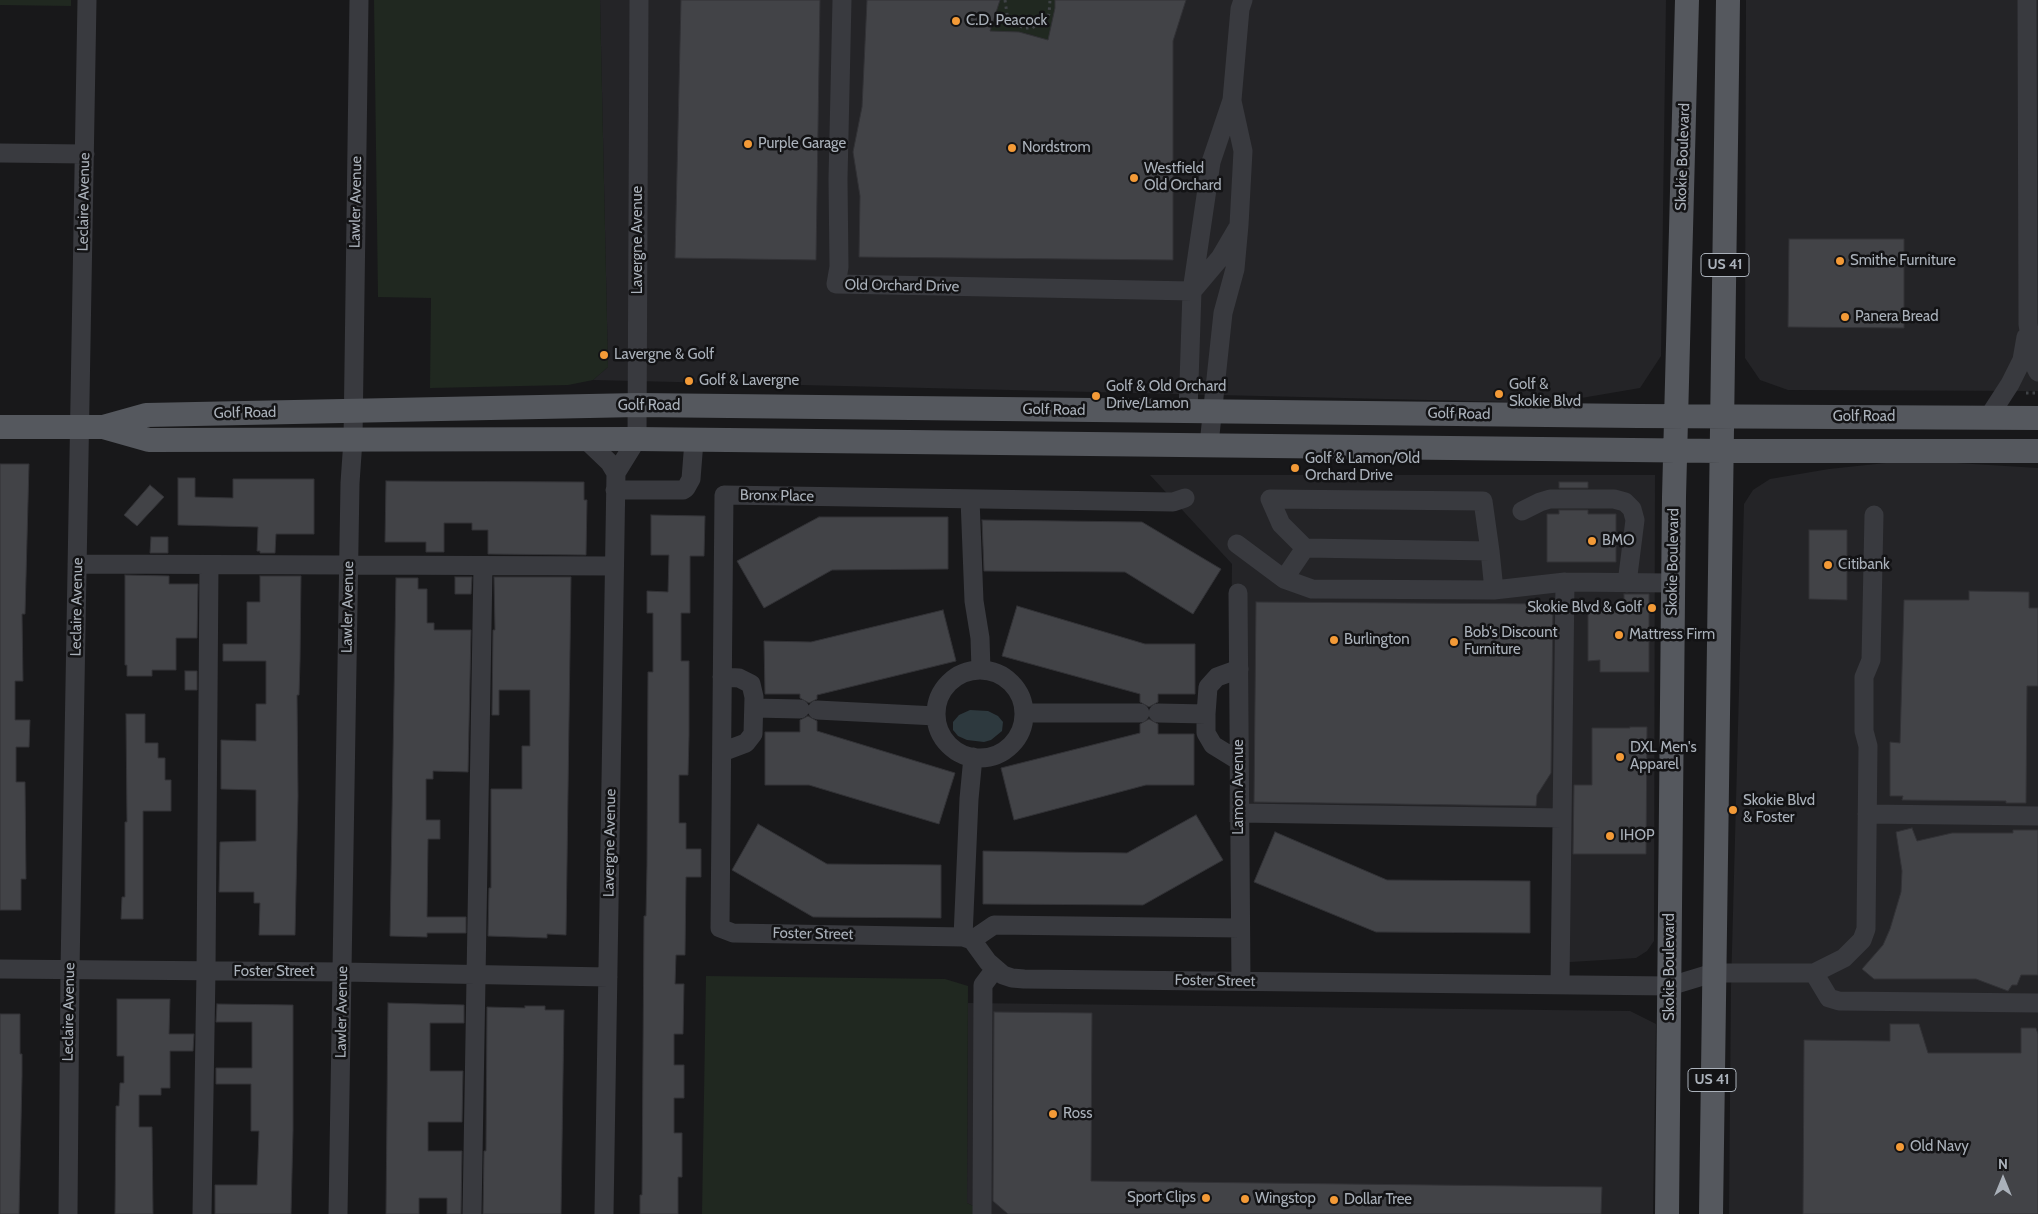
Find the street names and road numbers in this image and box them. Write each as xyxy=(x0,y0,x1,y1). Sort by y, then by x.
street label: Skokie Boulevard xyxy=(1672,103,1694,211)
street label: Leclaire Avenue xyxy=(74,152,94,252)
street label: Lawler Avenue xyxy=(346,156,366,248)
street label: Lavergne Avenue xyxy=(629,186,647,294)
road number: US 41 xyxy=(1701,254,1749,276)
street label: Old Orchard Drive xyxy=(845,276,959,296)
street label: Golf Road xyxy=(618,397,680,415)
street label: Golf Road xyxy=(1023,400,1085,420)
street label: Golf Road xyxy=(214,403,276,423)
street label: Golf Road xyxy=(1428,404,1490,424)
street label: Golf Road xyxy=(1833,408,1895,426)
street label: Bronx Place xyxy=(740,486,814,506)
street label: Skokie Boulevard xyxy=(1663,508,1683,616)
street label: Leclaire Avenue xyxy=(67,557,87,657)
street label: Lawler Avenue xyxy=(338,561,358,653)
street label: Lamon Avenue xyxy=(1230,739,1248,835)
street label: Lavergne Avenue xyxy=(600,789,620,897)
street label: Skokie Boulevard xyxy=(1661,913,1679,1021)
street label: Foster Street xyxy=(772,924,854,944)
street label: Leclaire Avenue xyxy=(59,962,79,1062)
street label: Foster Street xyxy=(234,963,314,981)
street label: Lawler Avenue xyxy=(332,966,352,1058)
street label: Foster Street xyxy=(1174,971,1256,991)
road number: US 41 xyxy=(1688,1068,1736,1092)

